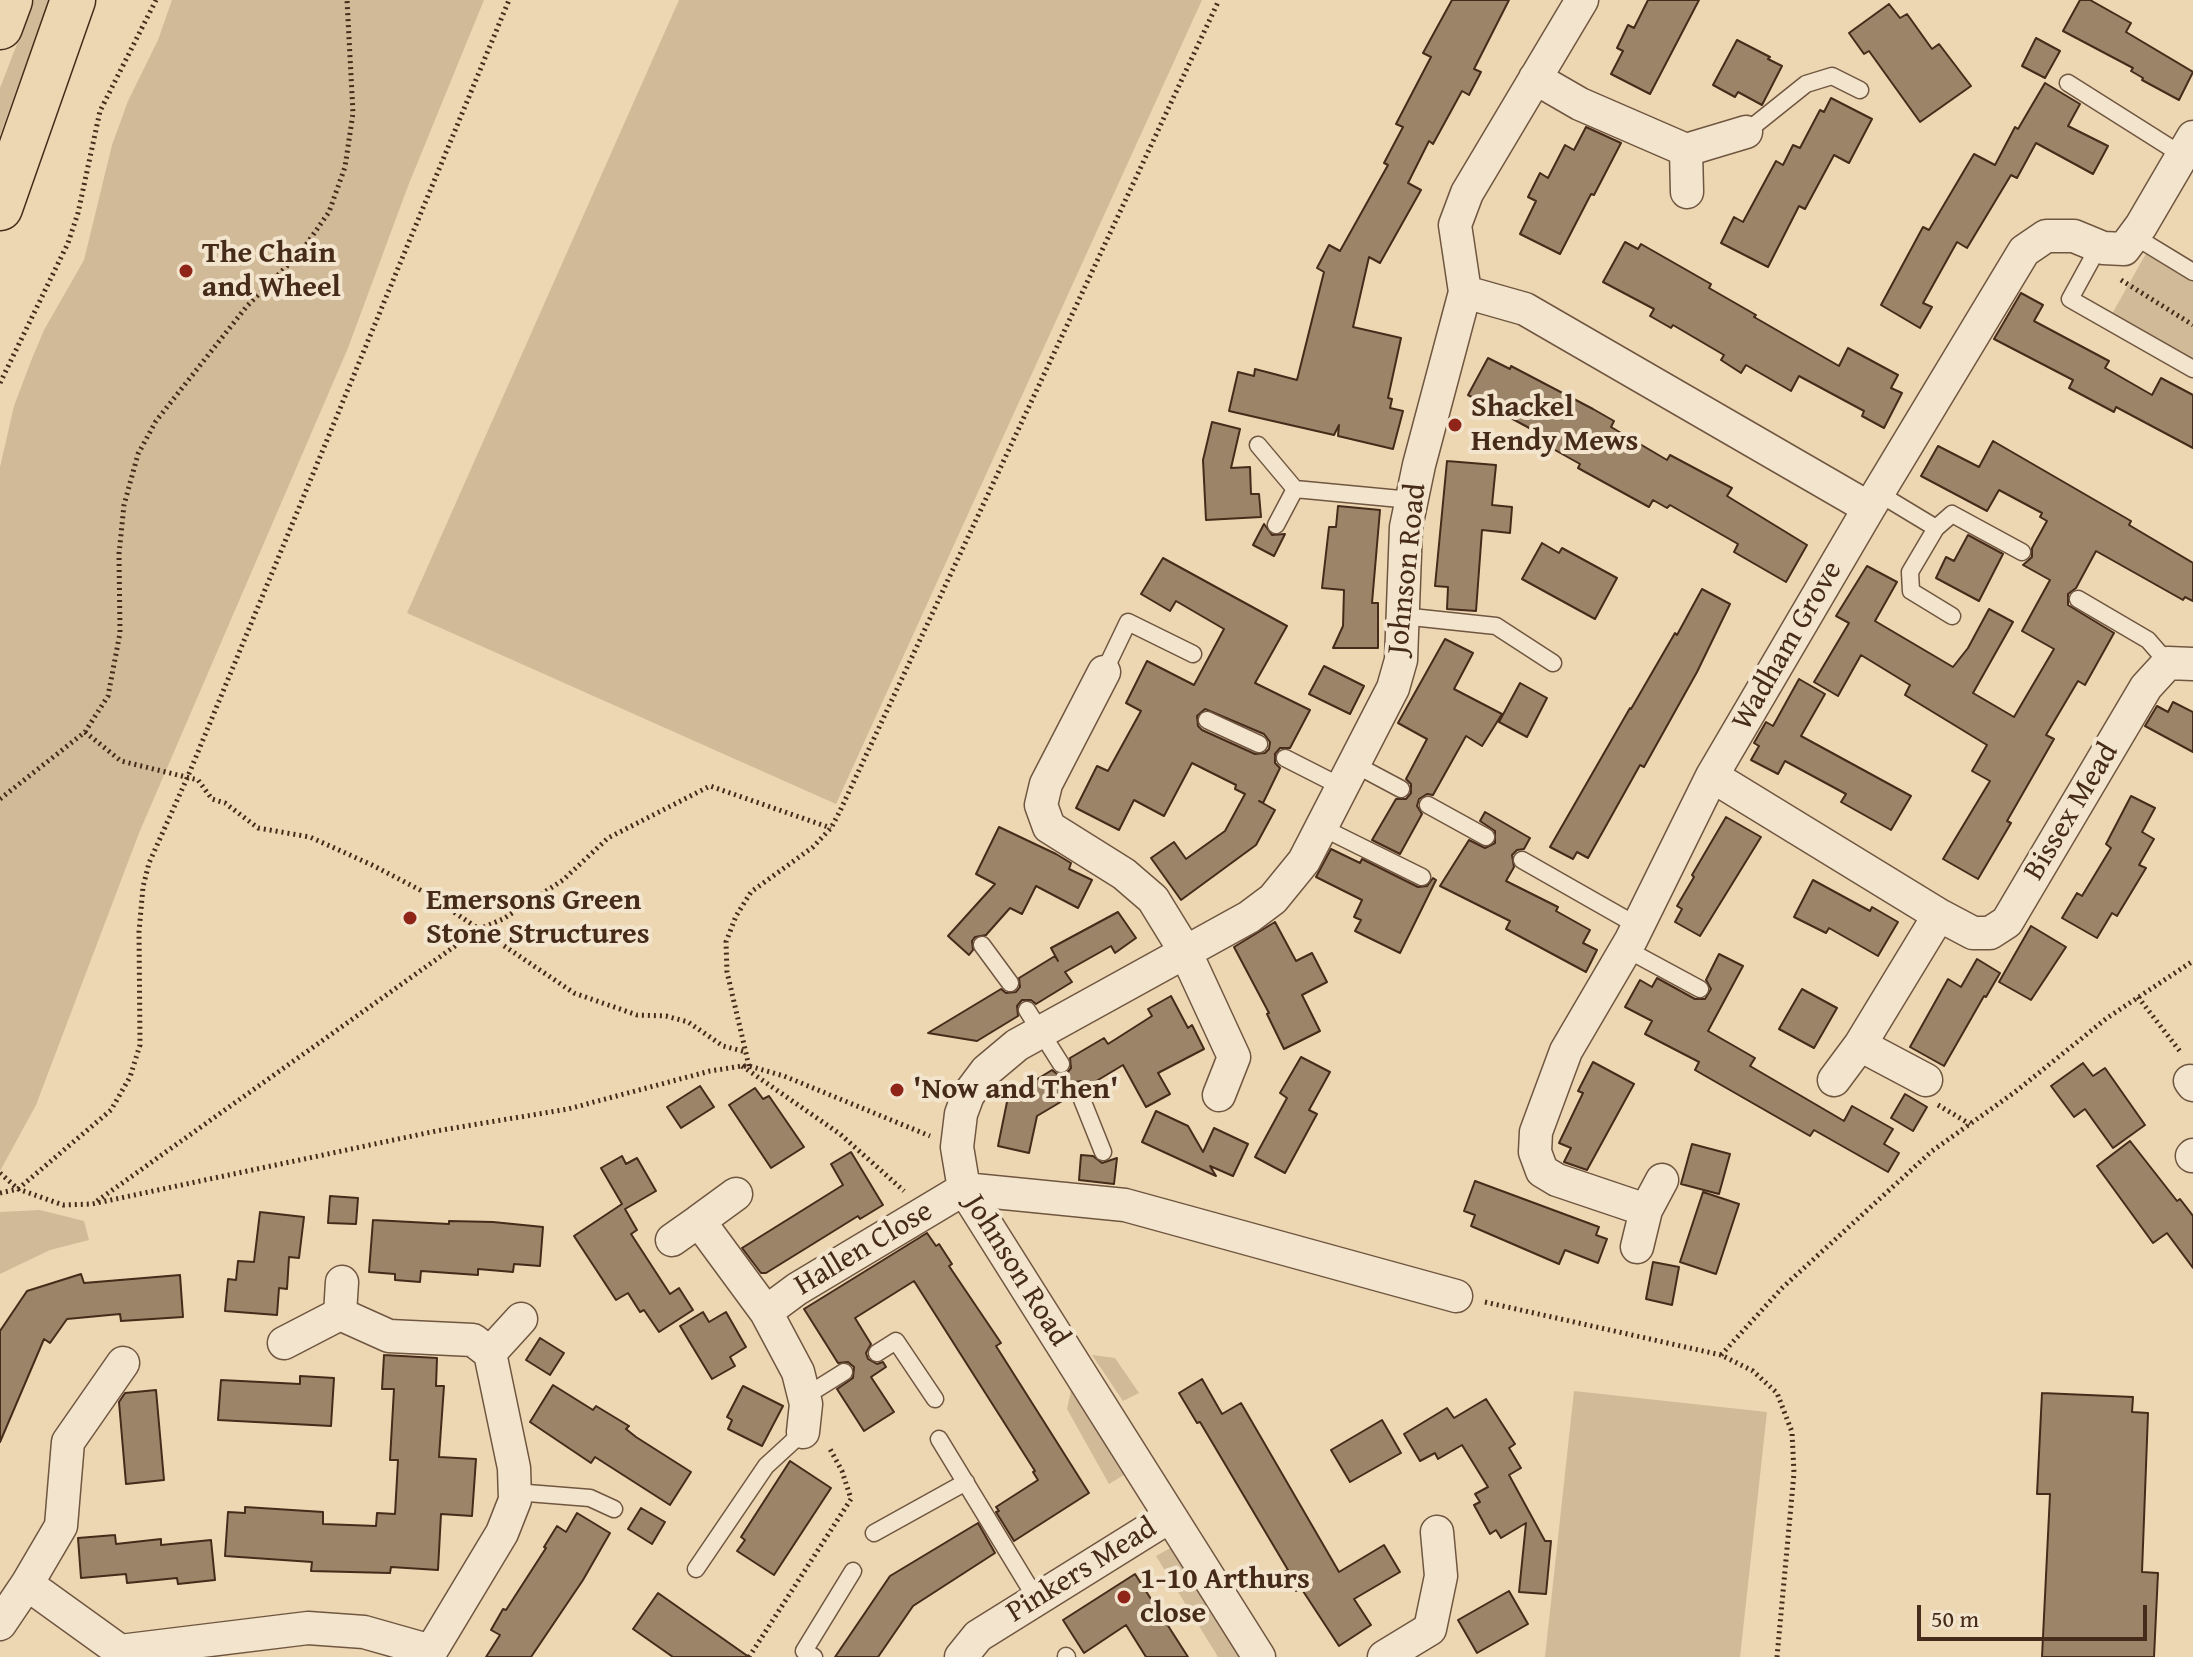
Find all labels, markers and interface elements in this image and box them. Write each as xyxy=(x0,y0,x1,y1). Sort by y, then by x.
place label: The Chain and Wheel xyxy=(202,236,341,306)
marker: The Chain and Wheel xyxy=(177,262,195,280)
place label: Shackel Hendy Mews xyxy=(1471,390,1638,460)
marker: Shackel Hendy Mews xyxy=(1446,416,1464,434)
street label: Johnson Road xyxy=(1381,482,1435,656)
street label: Wadham Grove xyxy=(1725,555,1851,737)
street label: Bissex Mead xyxy=(2017,737,2127,887)
place label: Emersons Green Stone Structures xyxy=(426,883,650,954)
marker: Emersons Green Stone Structures xyxy=(401,909,419,927)
place label: 'Now and Then' xyxy=(913,1072,1118,1108)
marker: 'Now and Then' xyxy=(888,1081,906,1099)
street label: Johnson Road xyxy=(955,1189,1077,1353)
street label: Hallen Close xyxy=(789,1194,939,1304)
street label: Pinkers Mead xyxy=(1000,1511,1164,1631)
place label: 1-10 Arthurs close xyxy=(1140,1562,1310,1632)
marker: 1-10 Arthurs close xyxy=(1115,1588,1133,1606)
scale bar xyxy=(1921,1589,2151,1639)
text: 50 m xyxy=(1931,1601,1979,1636)

